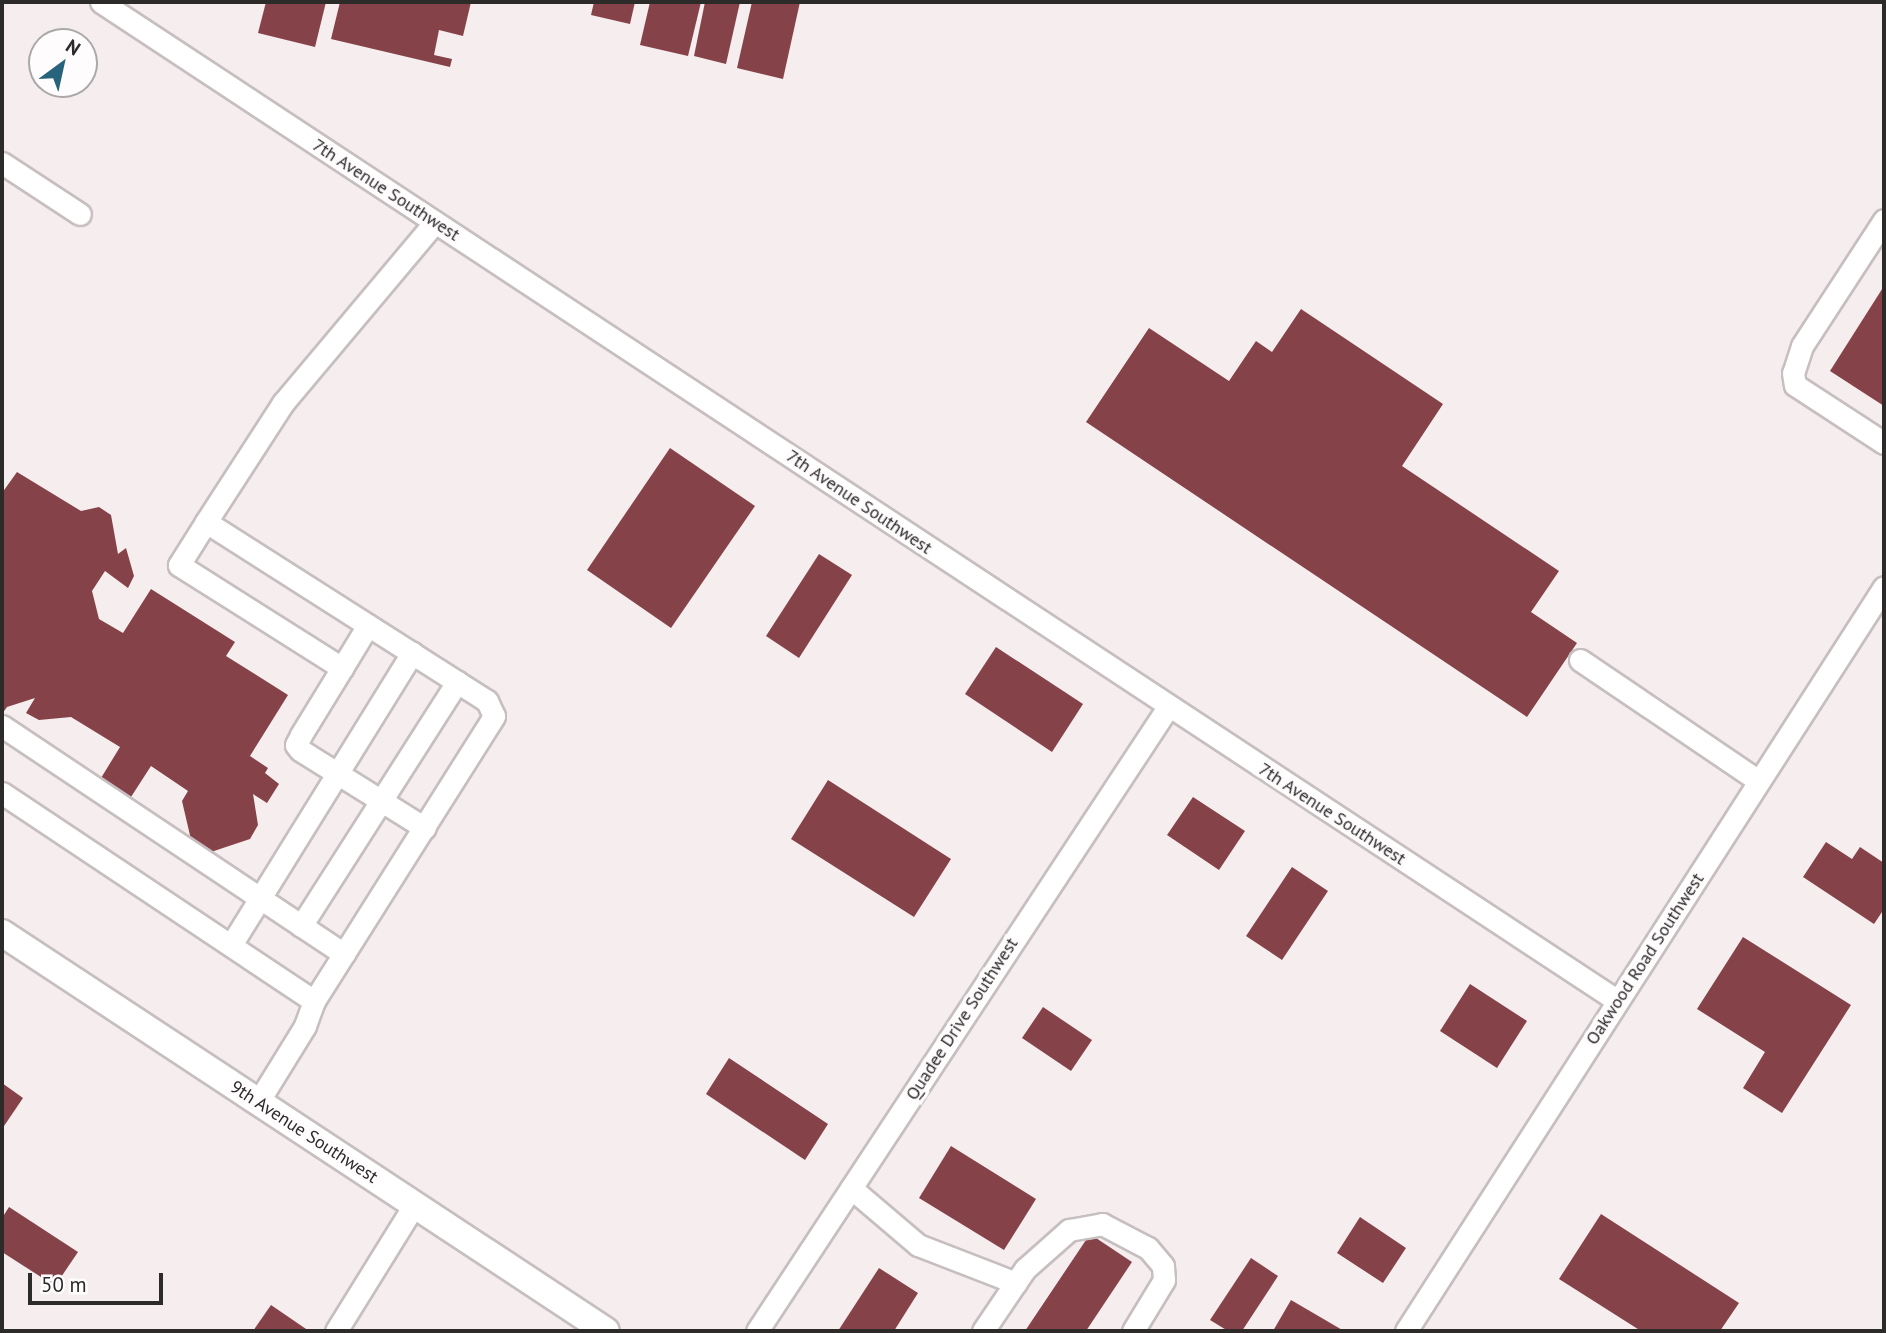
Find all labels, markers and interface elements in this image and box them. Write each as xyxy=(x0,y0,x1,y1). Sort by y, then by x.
north arrow xyxy=(28,28,98,98)
text: N xyxy=(62,34,85,61)
street label: 7th Avenue Southwest xyxy=(308,134,464,246)
street label: 7th Avenue Southwest xyxy=(782,445,936,559)
street label: 7th Avenue Southwest xyxy=(1254,758,1410,870)
street label: Oakwood Road Southwest xyxy=(1581,869,1709,1049)
street label: Quadee Drive Southwest xyxy=(901,934,1023,1104)
street label: 9th Avenue Southwest xyxy=(226,1076,382,1188)
scale bar xyxy=(32,1260,166,1304)
text: 50 m xyxy=(41,1271,87,1298)

